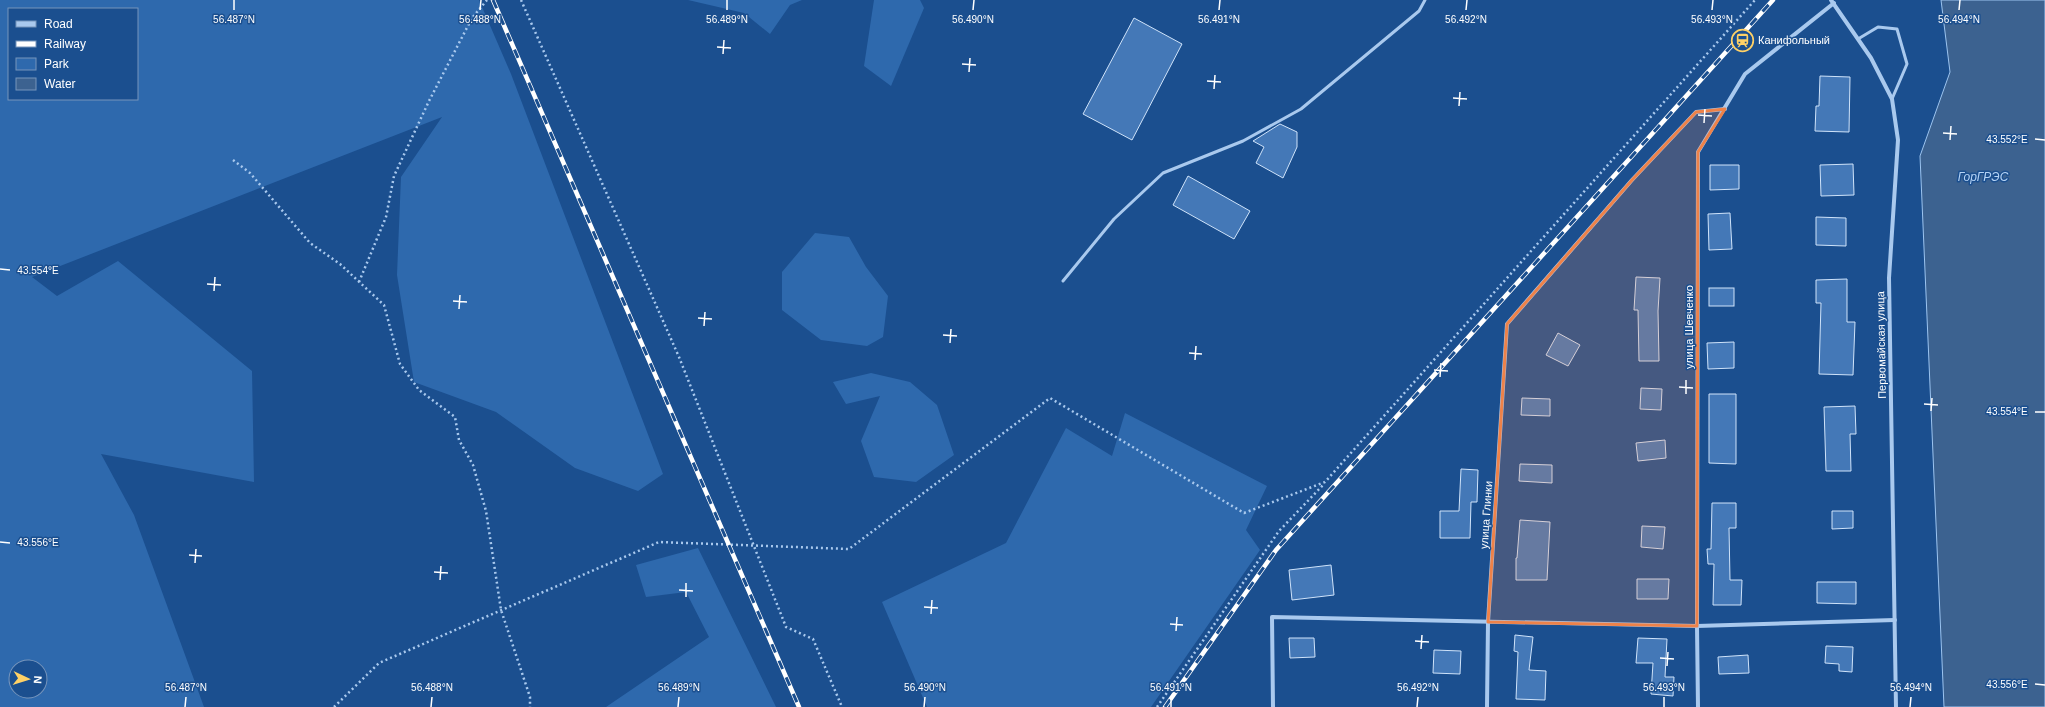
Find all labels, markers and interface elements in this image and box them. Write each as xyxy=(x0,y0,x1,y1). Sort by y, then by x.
legend xyxy=(8,8,138,100)
text: 56.487°N xyxy=(213,14,255,25)
text: 56.488°N xyxy=(459,14,501,25)
text: 56.489°N xyxy=(706,14,748,25)
text: 56.490°N xyxy=(952,14,994,25)
text: 56.491°N xyxy=(1198,14,1240,25)
text: 56.492°N xyxy=(1445,14,1487,25)
text: 56.493°N xyxy=(1691,14,1733,25)
text: 56.494°N xyxy=(1938,14,1980,25)
text: Road xyxy=(44,17,73,31)
station icon: Канифольный xyxy=(1729,27,1755,53)
place label: Канифольный xyxy=(1758,34,1830,46)
text: Railway xyxy=(44,37,86,51)
text: Park xyxy=(44,57,70,71)
text: Water xyxy=(44,77,76,91)
text: 43.552°E xyxy=(1986,134,2028,145)
water label: ГорГРЭС xyxy=(1958,170,2009,184)
text: 43.554°E xyxy=(17,265,59,276)
street label: улица Шевченко xyxy=(1683,285,1695,369)
street label: Первомайская улица xyxy=(1874,290,1888,399)
text: 43.554°E xyxy=(1986,406,2028,417)
street label: улица Глинки xyxy=(1478,481,1494,549)
text: 43.556°E xyxy=(17,537,59,548)
north arrow xyxy=(8,659,48,699)
text: N xyxy=(32,675,44,684)
text: 43.556°E xyxy=(1986,679,2028,690)
text: 56.487°N xyxy=(165,682,207,693)
text: 56.488°N xyxy=(411,682,453,693)
text: 56.489°N xyxy=(658,682,700,693)
text: 56.490°N xyxy=(904,682,946,693)
text: 56.491°N xyxy=(1150,682,1192,693)
text: 56.492°N xyxy=(1397,682,1439,693)
text: 56.493°N xyxy=(1643,682,1685,693)
text: 56.494°N xyxy=(1890,682,1932,693)

